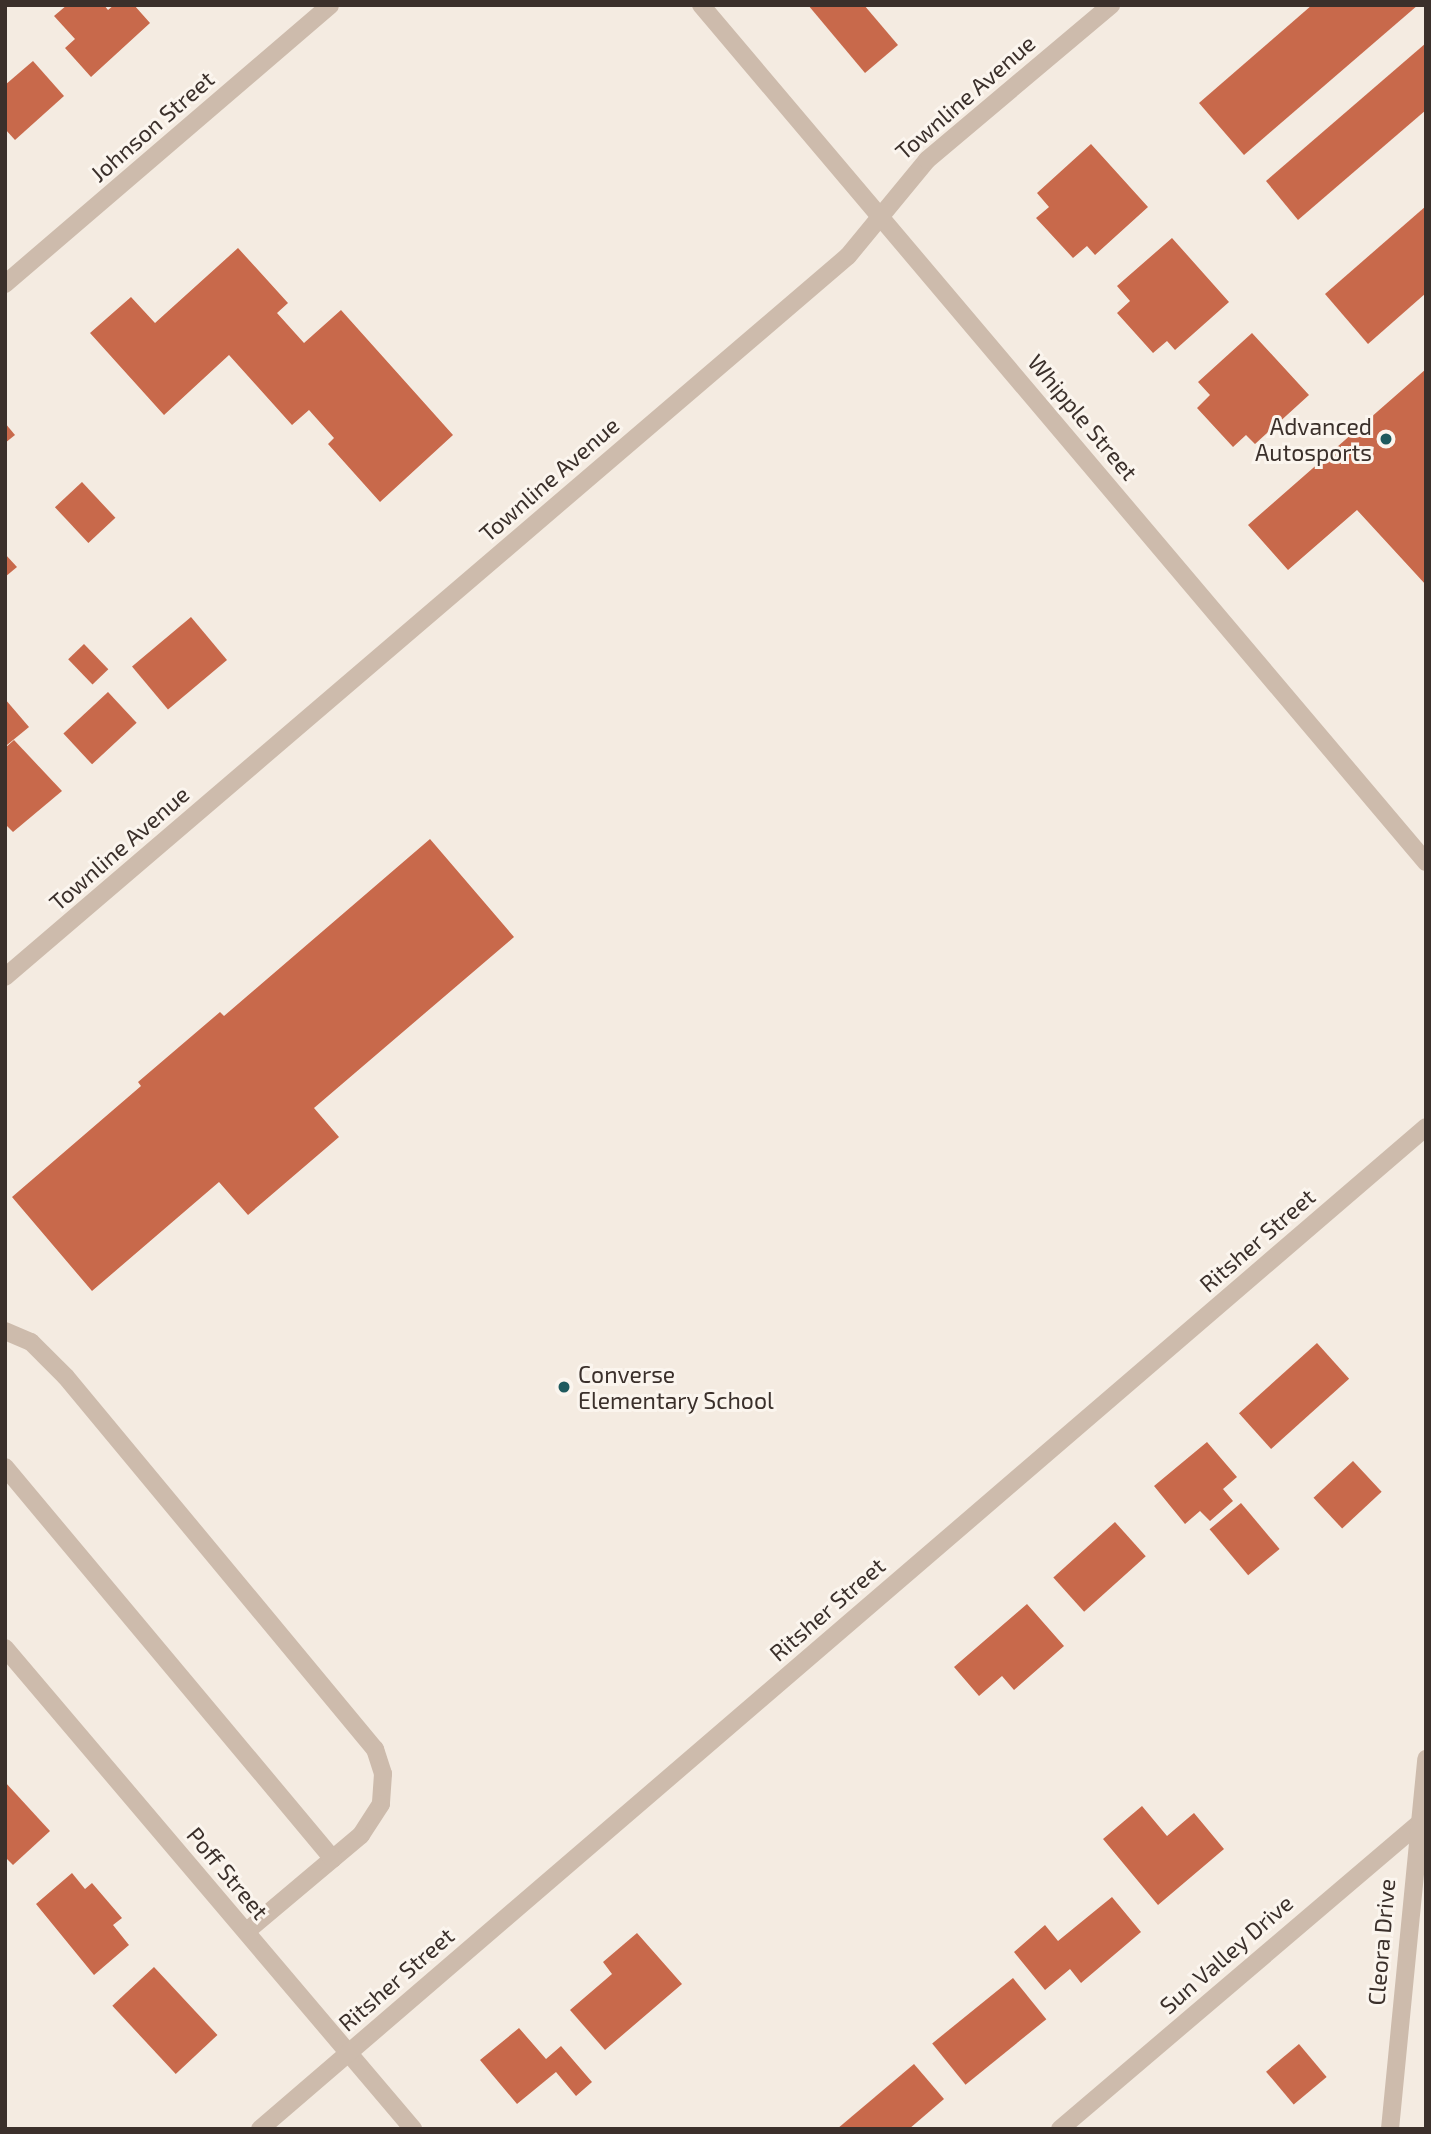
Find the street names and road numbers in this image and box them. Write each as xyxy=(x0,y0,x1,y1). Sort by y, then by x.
street label: Townline Avenue xyxy=(889,29,1041,165)
street label: Johnson Street xyxy=(85,65,219,187)
street label: Whipple Street xyxy=(1022,348,1144,486)
street label: Townline Avenue xyxy=(473,411,625,547)
street label: Townline Avenue xyxy=(43,780,195,916)
street label: Ritsher Street xyxy=(1193,1182,1321,1298)
street label: Ritsher Street xyxy=(763,1551,891,1667)
street label: Poff Street xyxy=(181,1821,275,1925)
street label: Cleora Drive xyxy=(1362,1878,1400,2006)
street label: Sun Valley Drive xyxy=(1153,1888,1299,2020)
street label: Ritsher Street xyxy=(332,1921,460,2037)

